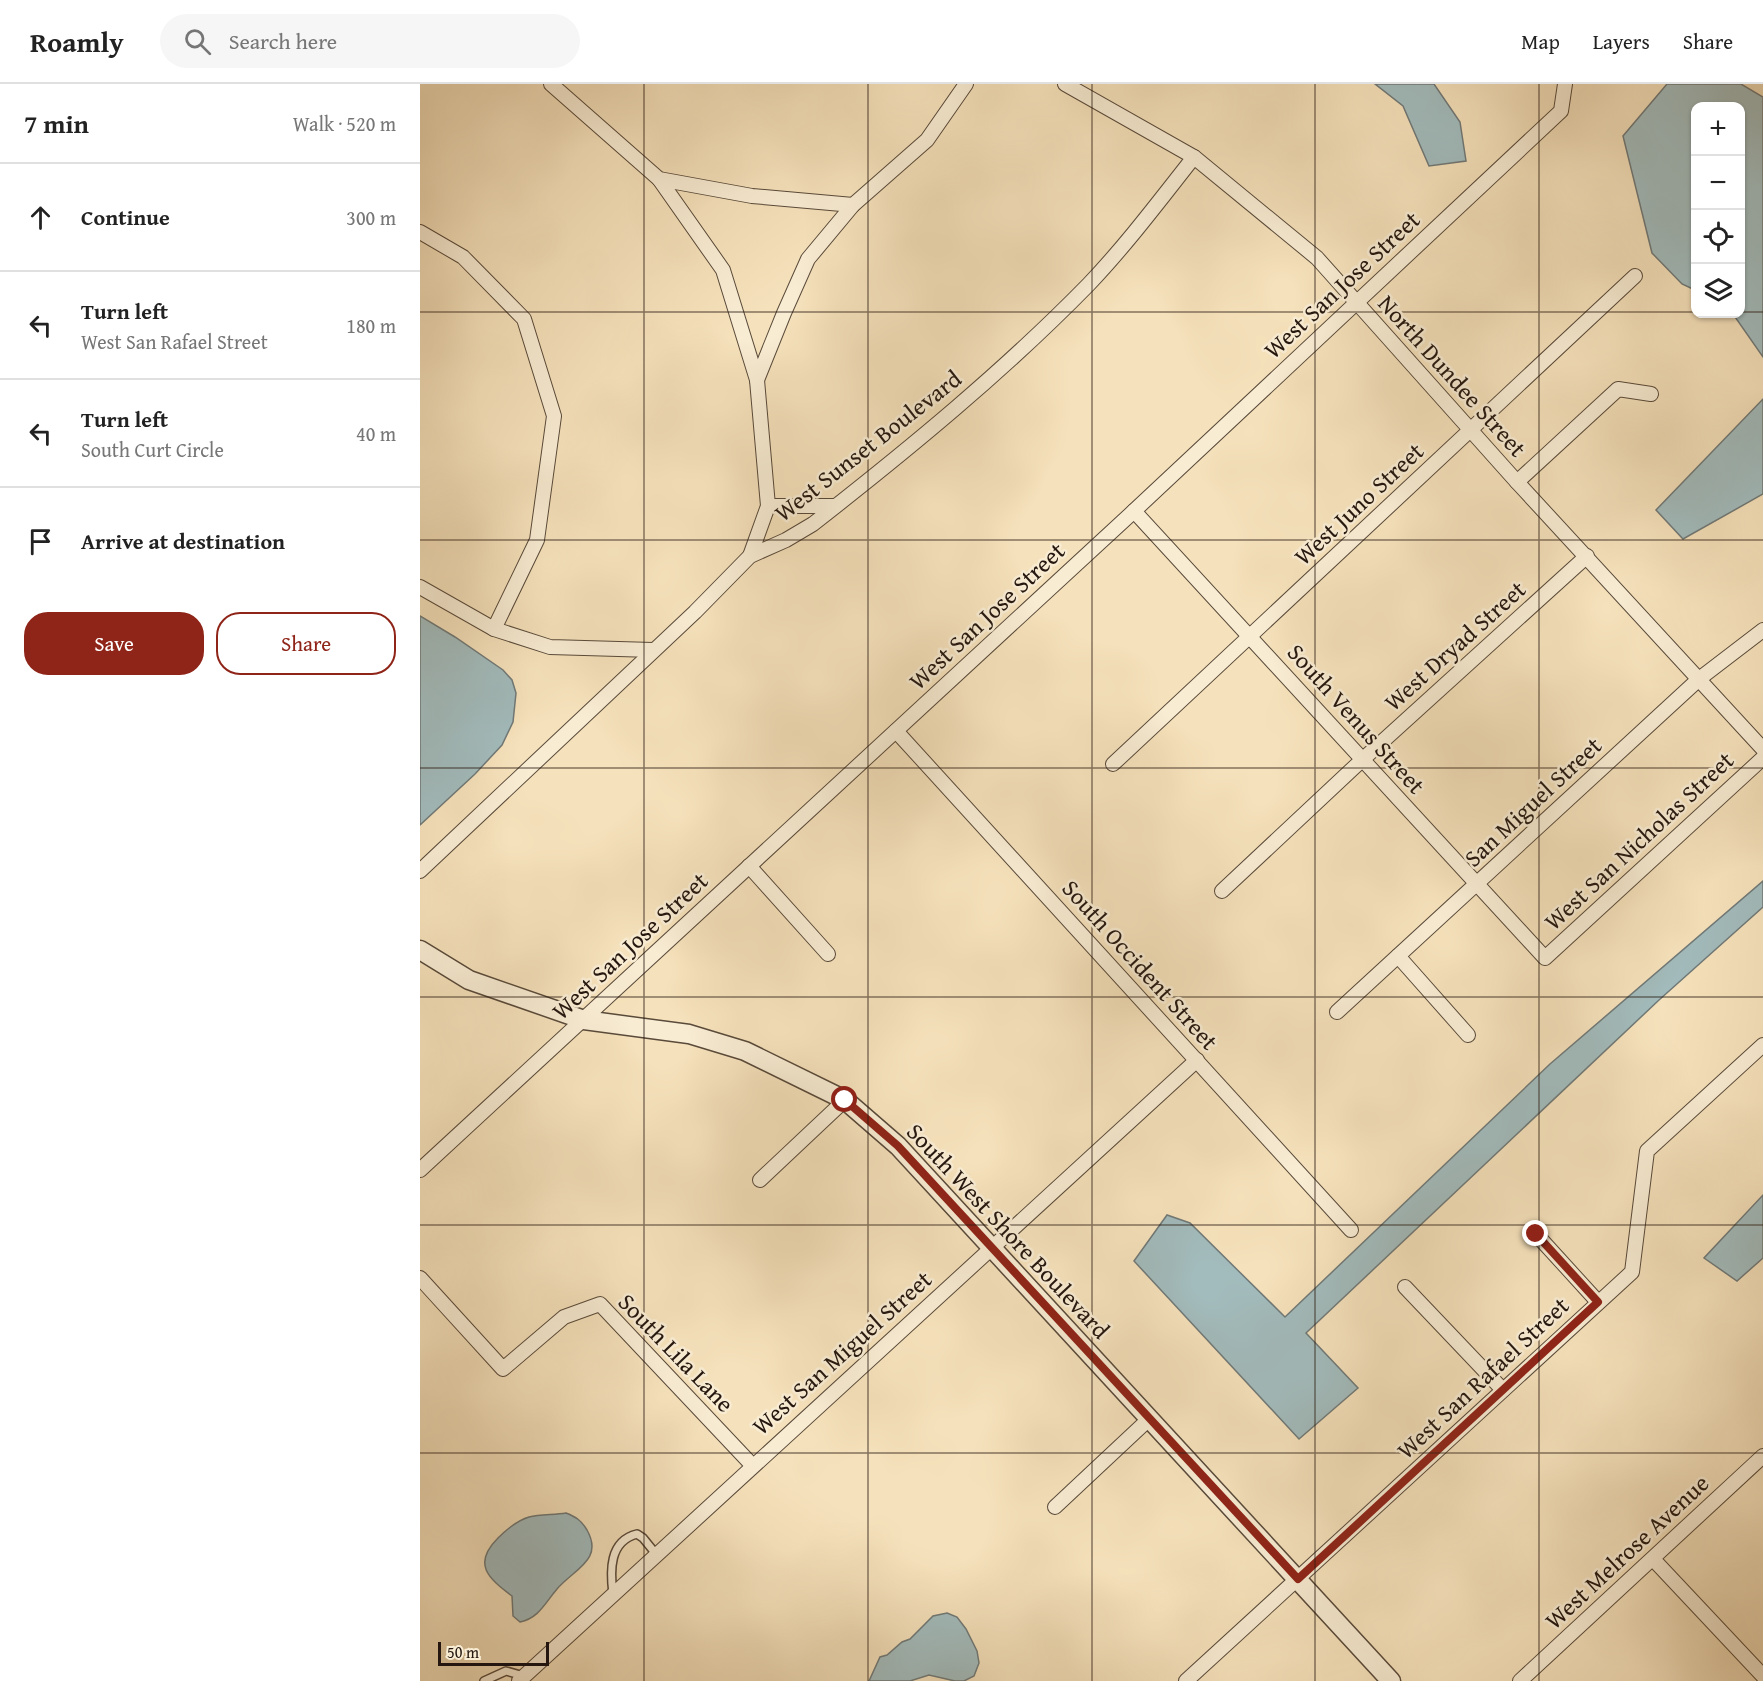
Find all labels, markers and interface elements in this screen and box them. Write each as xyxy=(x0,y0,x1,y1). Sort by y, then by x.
search box xyxy=(160,14,580,68)
text: Roamly xyxy=(30,21,124,62)
icon: search xyxy=(181,25,214,58)
text: Search here xyxy=(229,25,337,57)
text: Map xyxy=(1521,26,1560,57)
text: Layers xyxy=(1593,26,1650,57)
text: Share xyxy=(1683,26,1733,57)
map controls xyxy=(1691,102,1745,318)
button: + xyxy=(1691,102,1745,156)
text: 7 min xyxy=(24,104,89,143)
text: Walk · 520 m xyxy=(293,109,396,138)
button: − xyxy=(1691,156,1745,210)
icon: ahead xyxy=(24,201,57,234)
text: Continue xyxy=(81,201,170,233)
street label: West San Jose Street xyxy=(1256,202,1428,366)
text: 300 m xyxy=(346,203,396,232)
button: locate xyxy=(1691,210,1745,264)
button: layers xyxy=(1691,264,1745,318)
street label: North Dundee Street xyxy=(1370,287,1535,465)
text: Turn left xyxy=(81,295,168,327)
icon: left xyxy=(24,309,57,342)
text: 180 m xyxy=(346,311,396,340)
text: West San Rafael Street xyxy=(81,327,268,356)
street label: West Sunset Boulevard xyxy=(767,361,969,530)
text: Turn left xyxy=(81,403,168,435)
icon: left xyxy=(24,417,57,450)
text: 40 m xyxy=(356,419,396,448)
street label: West Juno Street xyxy=(1286,434,1432,573)
text: South Curt Circle xyxy=(81,435,224,464)
icon: arrive xyxy=(24,525,57,558)
text: Arrive at destination xyxy=(81,525,285,557)
street label: West San Jose Street xyxy=(901,533,1073,697)
street label: West Dryad Street xyxy=(1376,572,1534,719)
button: Save xyxy=(24,612,204,675)
button: Share xyxy=(216,612,396,675)
street label: South Venus Street xyxy=(1279,636,1434,802)
street label: San Miguel Street xyxy=(1456,728,1610,875)
street label: West San Nicholas Street xyxy=(1536,743,1742,938)
street label: West San Jose Street xyxy=(544,863,716,1027)
street label: South Occident Street xyxy=(1054,872,1227,1058)
route start xyxy=(831,1086,857,1112)
street label: South West Shore Boulevard xyxy=(899,1115,1118,1347)
route end xyxy=(1522,1220,1548,1246)
street label: West San Miguel Street xyxy=(744,1262,940,1443)
street label: South Lila Lane xyxy=(610,1285,742,1420)
street label: West San Rafael Street xyxy=(1389,1288,1577,1467)
street label: West Melrose Avenue xyxy=(1537,1466,1717,1637)
scale bar xyxy=(438,1639,549,1666)
text: 50 m xyxy=(447,1640,479,1664)

